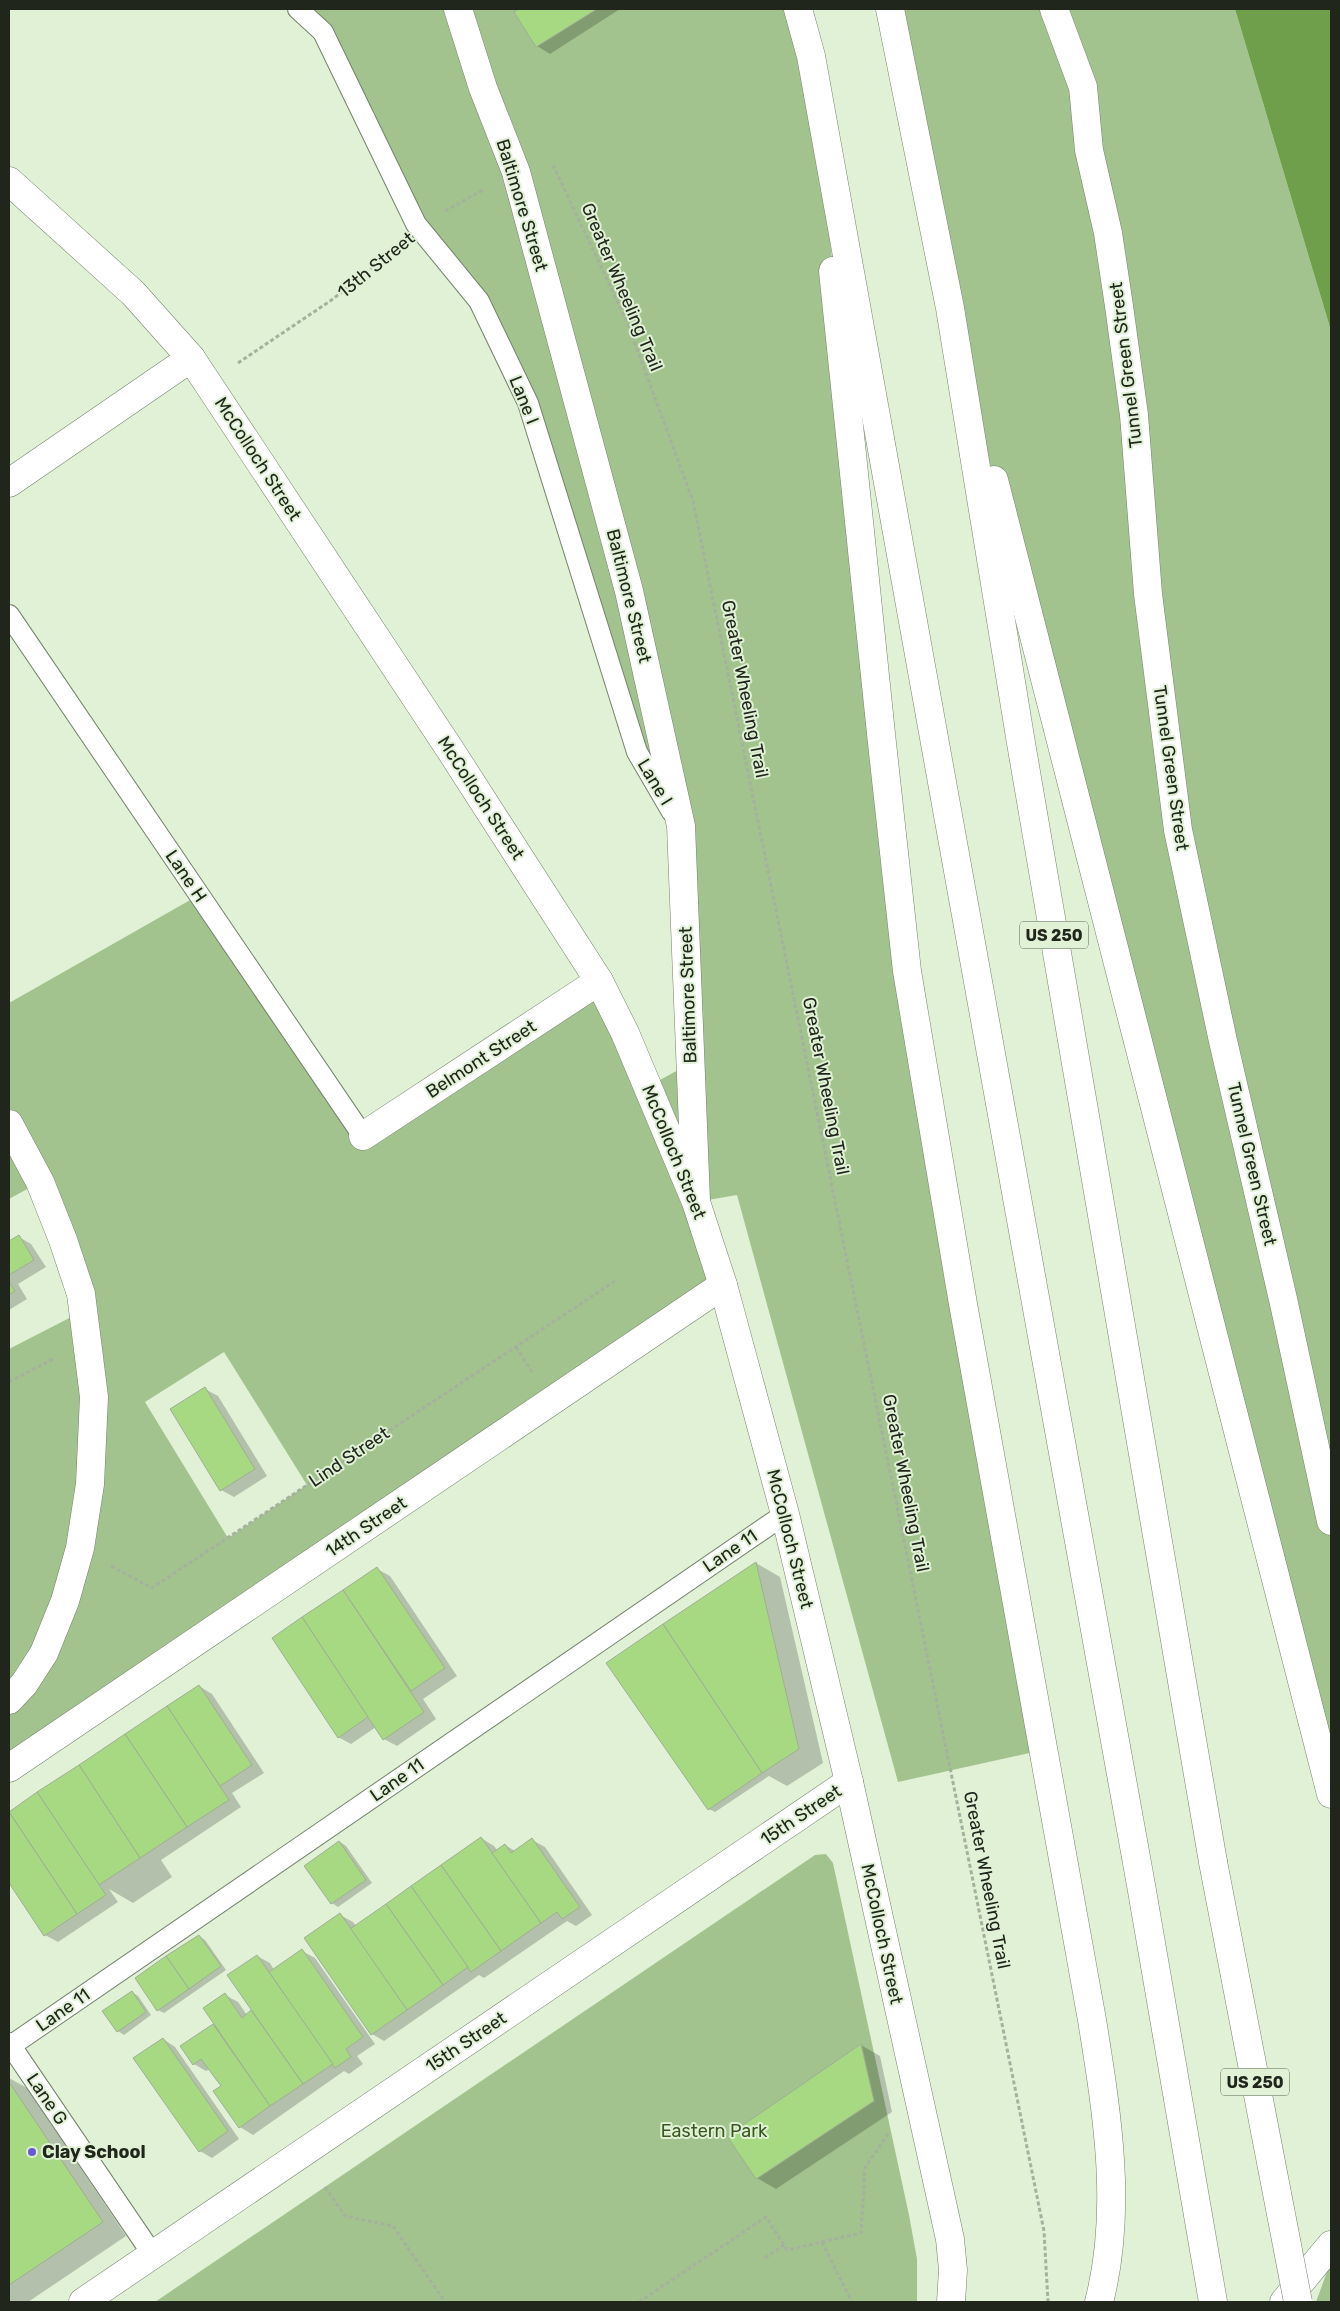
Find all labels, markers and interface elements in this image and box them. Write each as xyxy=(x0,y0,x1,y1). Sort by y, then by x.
street label: Baltimore Street xyxy=(491,136,553,274)
street label: Greater Wheeling Trail xyxy=(577,200,667,374)
street label: 13th Street xyxy=(333,227,419,303)
street label: Tunnel Green Street xyxy=(1105,281,1147,449)
street label: Lane I xyxy=(504,373,544,427)
street label: McColloch Street xyxy=(210,393,306,525)
street label: Baltimore Street xyxy=(602,527,656,665)
street label: Greater Wheeling Trail xyxy=(717,598,773,780)
street label: Tunnel Green Street xyxy=(1148,684,1194,852)
street label: McColloch Street xyxy=(433,732,529,864)
street label: Lane I xyxy=(633,755,677,809)
street label: Lane H xyxy=(161,846,211,906)
road number: US 250 xyxy=(1020,922,1088,948)
street label: Baltimore Street xyxy=(675,926,701,1064)
street label: Greater Wheeling Trail xyxy=(798,995,854,1177)
street label: Belmont Street xyxy=(422,1015,540,1103)
street label: Tunnel Green Street xyxy=(1223,1080,1281,1248)
street label: McColloch Street xyxy=(637,1082,711,1222)
street label: Greater Wheeling Trail xyxy=(878,1392,934,1574)
street label: Lind Street xyxy=(304,1422,394,1492)
street label: McColloch Street xyxy=(762,1467,818,1611)
street label: 14th Street xyxy=(321,1492,411,1562)
street label: Lane 11 xyxy=(699,1525,761,1577)
street label: Lane 11 xyxy=(366,1754,428,1806)
street label: 15th Street xyxy=(756,1780,846,1850)
street label: Greater Wheeling Trail xyxy=(959,1789,1015,1971)
street label: McColloch Street xyxy=(856,1862,908,2006)
street label: Lane 11 xyxy=(32,1984,94,2036)
street label: 15th Street xyxy=(421,2007,511,2077)
road number: US 250 xyxy=(1221,2068,1289,2096)
street label: Lane G xyxy=(22,2069,72,2129)
park label: Eastern Park xyxy=(661,2120,768,2142)
place label: Clay School xyxy=(42,2141,146,2163)
marker: Clay School xyxy=(26,2146,38,2158)

